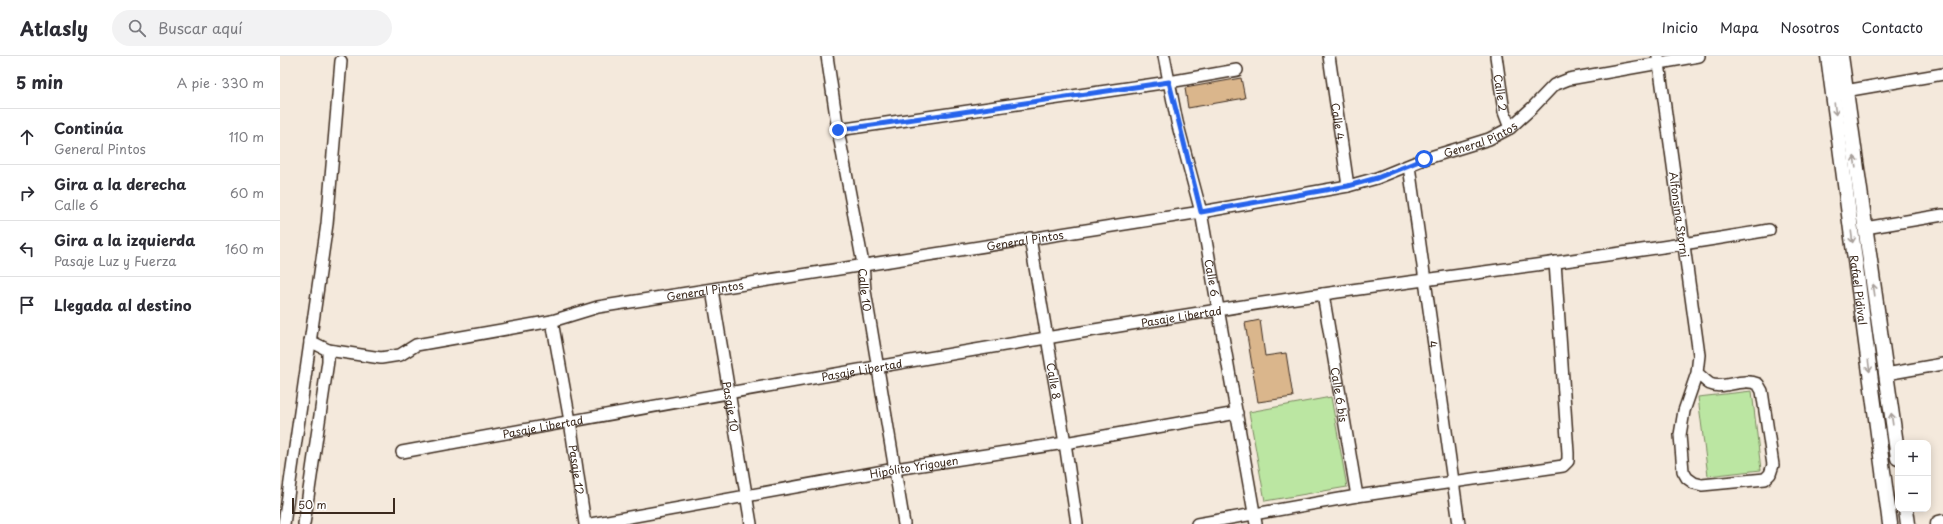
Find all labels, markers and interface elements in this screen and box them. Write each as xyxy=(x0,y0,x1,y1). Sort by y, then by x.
search box xyxy=(112,10,392,46)
text: Atlasly xyxy=(20,14,88,42)
text: Buscar aquí xyxy=(158,16,242,39)
icon: search xyxy=(126,17,148,39)
text: Inicio xyxy=(1662,17,1698,38)
text: Mapa xyxy=(1720,17,1758,38)
text: Nosotros xyxy=(1780,17,1840,38)
text: Contacto xyxy=(1862,17,1923,38)
text: 5 min xyxy=(16,69,63,95)
text: A pie · 330 m xyxy=(177,73,264,92)
street label: Calle 2 xyxy=(1490,73,1512,113)
street label: Calle 4 xyxy=(1327,102,1350,141)
one-way arrow xyxy=(1831,102,1839,115)
text: Continúa xyxy=(54,116,123,139)
street label: General Pintos xyxy=(1441,117,1521,161)
route end xyxy=(829,121,847,139)
icon: ahead xyxy=(16,126,38,148)
text: 110 m xyxy=(229,127,264,146)
text: General Pintos xyxy=(54,139,146,158)
route start xyxy=(1415,150,1433,168)
one-way arrow xyxy=(1851,156,1859,169)
street label: Alfonsina Storni xyxy=(1665,171,1694,259)
text: Gira a la derecha xyxy=(54,172,186,195)
icon: right xyxy=(16,182,38,204)
text: 60 m xyxy=(230,183,264,202)
text: Calle 6 xyxy=(54,195,98,214)
street label: General Pintos xyxy=(985,225,1065,254)
text: Gira a la izquierda xyxy=(54,228,195,251)
one-way arrow xyxy=(1848,231,1856,244)
icon: left xyxy=(16,238,38,260)
text: 160 m xyxy=(225,239,264,258)
text: Pasaje Luz y Fuerza xyxy=(54,251,176,270)
street label: Rafael Pidival xyxy=(1846,254,1872,326)
street label: Calle 6 xyxy=(1201,258,1224,298)
street label: Calle 10 xyxy=(855,268,877,313)
street label: General Pintos xyxy=(665,276,744,305)
one-way arrow xyxy=(1870,284,1878,297)
text: Llegada al destino xyxy=(54,293,192,316)
icon: arrive xyxy=(16,294,38,316)
street label: Pasaje Libertad xyxy=(1140,301,1223,331)
street label: 4 xyxy=(1425,339,1443,349)
street label: Pasaje Libertad xyxy=(820,354,903,385)
one-way arrow xyxy=(1865,359,1872,372)
street label: Calle 8 xyxy=(1043,361,1066,401)
street label: Calle 6 bis xyxy=(1327,366,1353,423)
street label: Pasaje 10 xyxy=(719,380,744,433)
street label: Pasaje Libertad xyxy=(501,411,584,442)
one-way arrow xyxy=(1888,413,1896,426)
map controls xyxy=(1895,440,1931,512)
button: + xyxy=(1895,440,1931,476)
street label: Pasaje 12 xyxy=(565,444,589,496)
street label: Hipólito Yrigoyen xyxy=(868,451,959,482)
button: − xyxy=(1895,476,1931,512)
scale bar xyxy=(292,496,395,515)
text: 50 m xyxy=(298,496,327,513)

